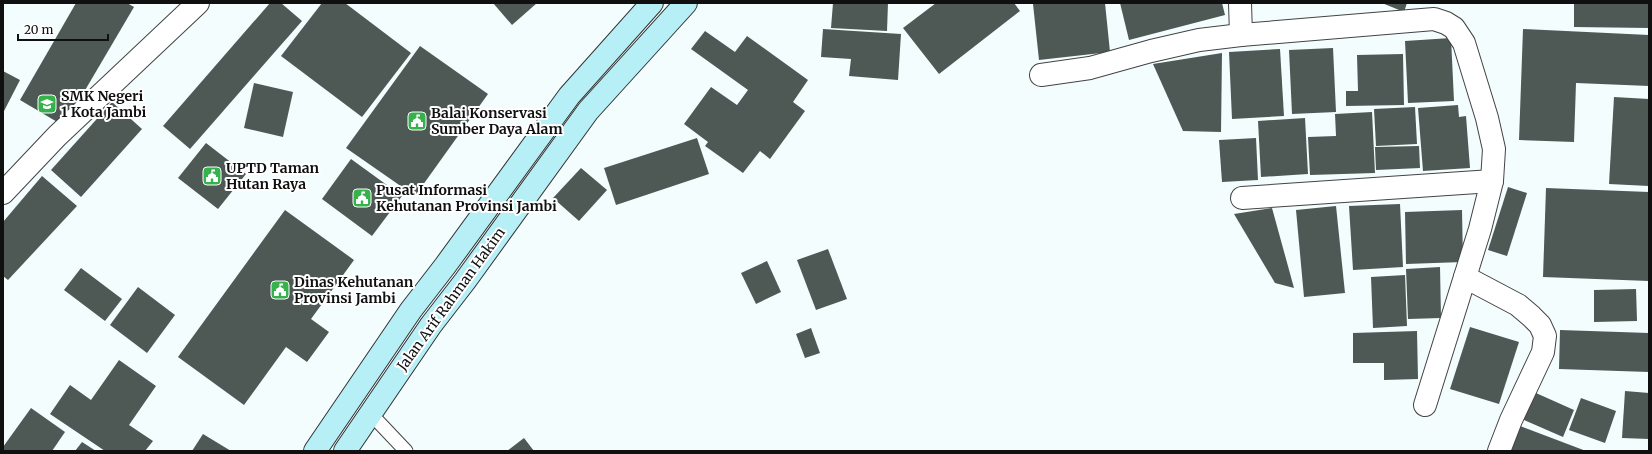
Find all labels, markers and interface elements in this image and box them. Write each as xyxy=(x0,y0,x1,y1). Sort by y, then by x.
scale bar xyxy=(18,16,108,42)
text: 20 m xyxy=(24,22,53,37)
place label: SMK Negeri 1 Kota Jambi xyxy=(61,87,147,121)
school or university icon: SMK Negeri 1 Kota Jambi xyxy=(36,93,58,115)
place label: Balai Konservasi Sumber Daya Alam xyxy=(431,104,562,138)
public building icon: Balai Konservasi Sumber Daya Alam xyxy=(406,110,428,132)
place label: UPTD Taman Hutan Raya xyxy=(226,159,319,193)
public building icon: UPTD Taman Hutan Raya xyxy=(201,165,223,187)
place label: Pusat Informasi Kehutanan Provinsi Jambi xyxy=(376,181,557,215)
public building icon: Pusat Informasi Kehutanan Provinsi Jambi xyxy=(351,187,373,209)
street label: Jalan Arif Rahman Hakim xyxy=(392,224,509,375)
place label: Dinas Kehutanan Provinsi Jambi xyxy=(294,273,414,307)
public building icon: Dinas Kehutanan Provinsi Jambi xyxy=(269,279,291,301)

